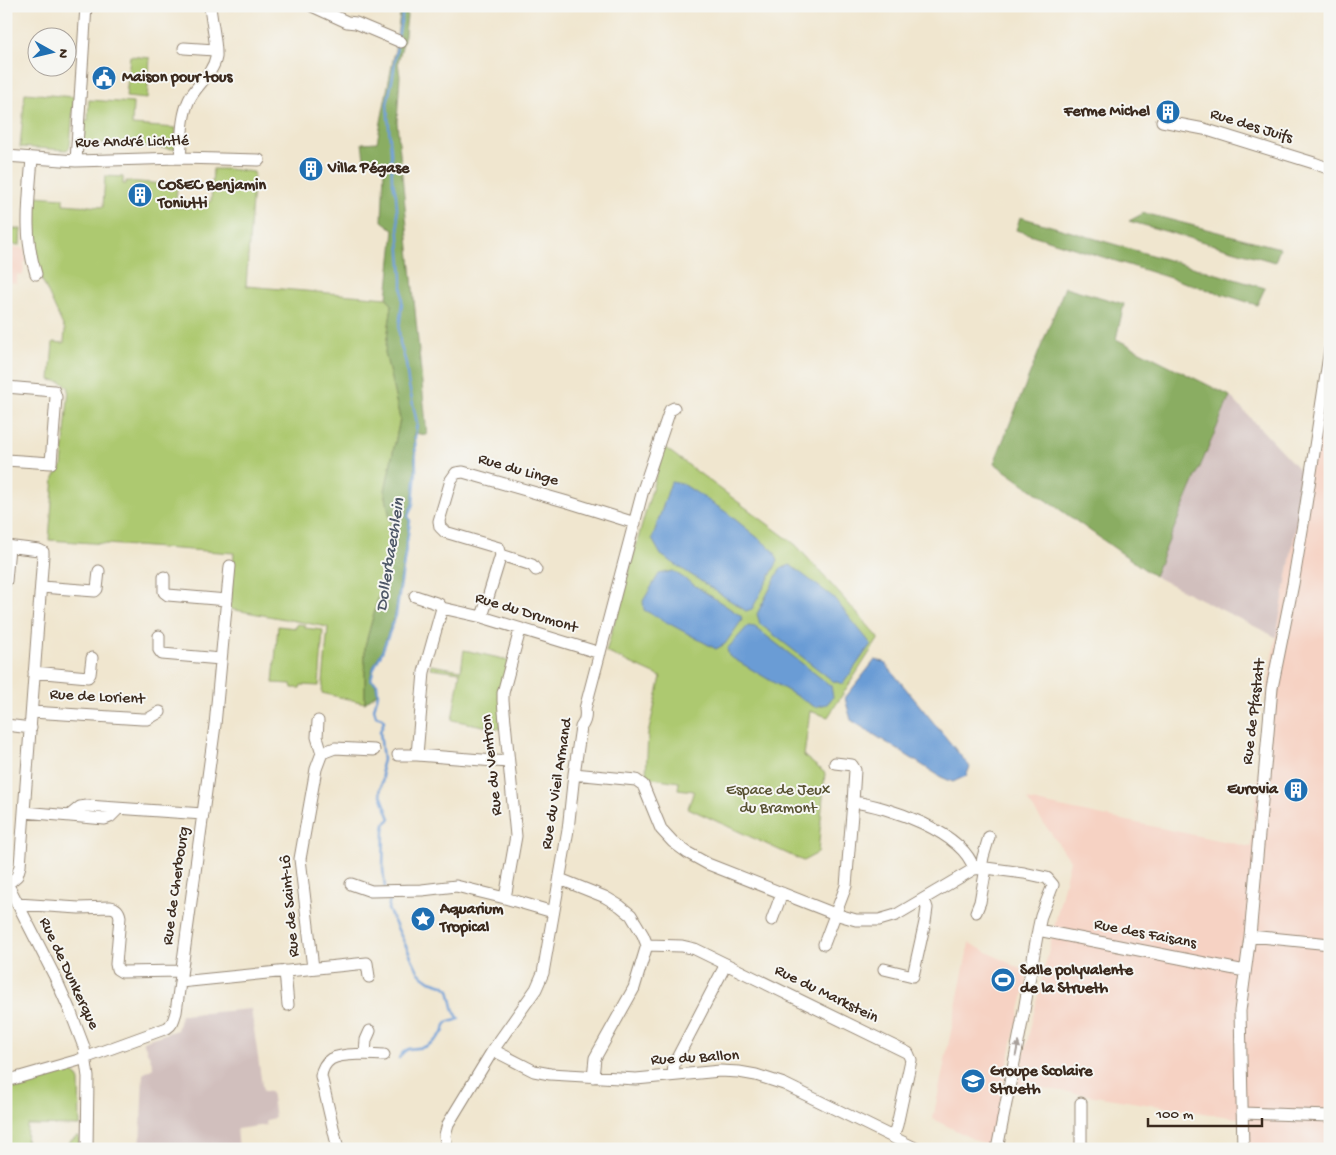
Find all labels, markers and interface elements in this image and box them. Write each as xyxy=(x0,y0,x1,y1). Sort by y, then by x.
north arrow xyxy=(28,28,78,78)
text: N xyxy=(53,48,71,59)
public building icon: Maison pour tous xyxy=(91,65,117,91)
place label: Maison pour tous xyxy=(122,69,234,88)
building icon: Ferme Michel xyxy=(1155,99,1181,125)
place label: Ferme Michel xyxy=(1063,103,1150,122)
street label: Rue des Juifs xyxy=(1207,105,1296,149)
street label: Rue André Lichtlé xyxy=(75,132,190,153)
building icon: Villa Pégase xyxy=(298,156,324,182)
place label: Villa Pégase xyxy=(327,160,410,179)
place label: COSEC Benjamin Toniutti xyxy=(156,177,267,214)
building icon: COSEC Benjamin Toniutti xyxy=(127,182,153,208)
street label: Rue du Linge xyxy=(476,450,561,492)
water label: Dollerbaechlein xyxy=(372,496,410,613)
street label: Rue du Drumont xyxy=(473,589,581,639)
street label: Rue de Pfastatt xyxy=(1239,657,1271,766)
street label: Rue de Lorient xyxy=(49,686,146,710)
street label: Rue du Ventron xyxy=(478,713,508,816)
street label: Rue du Vieil Armand xyxy=(538,716,578,851)
building icon: Eurovia xyxy=(1283,777,1309,803)
place label: Eurovia xyxy=(1227,781,1279,800)
park label: Espace de Jeux du Bramont xyxy=(726,782,831,819)
street label: Rue de Cherbourg xyxy=(159,825,195,947)
street label: Rue de Saint-Lô xyxy=(277,854,305,958)
place label: Aquarium Tropical xyxy=(438,901,504,938)
place icon: Aquarium Tropical xyxy=(410,906,436,932)
street label: Rue de Dunkerque xyxy=(34,915,103,1034)
street label: Rue des Faisans xyxy=(1092,916,1199,954)
street label: Rue du Markstein xyxy=(771,962,881,1029)
place label: Salle polyvalente de la Strueth xyxy=(1020,962,1134,999)
sports icon: Salle polyvalente de la Strueth xyxy=(990,967,1016,993)
one-way arrow xyxy=(1013,1042,1021,1057)
street label: Rue du Ballon xyxy=(650,1047,740,1071)
place label: Groupe Scolaire Strueth xyxy=(990,1063,1093,1100)
school or university icon: Groupe Scolaire Strueth xyxy=(960,1068,986,1094)
scale bar xyxy=(1148,1095,1262,1127)
text: 100 m xyxy=(1155,1106,1194,1124)

